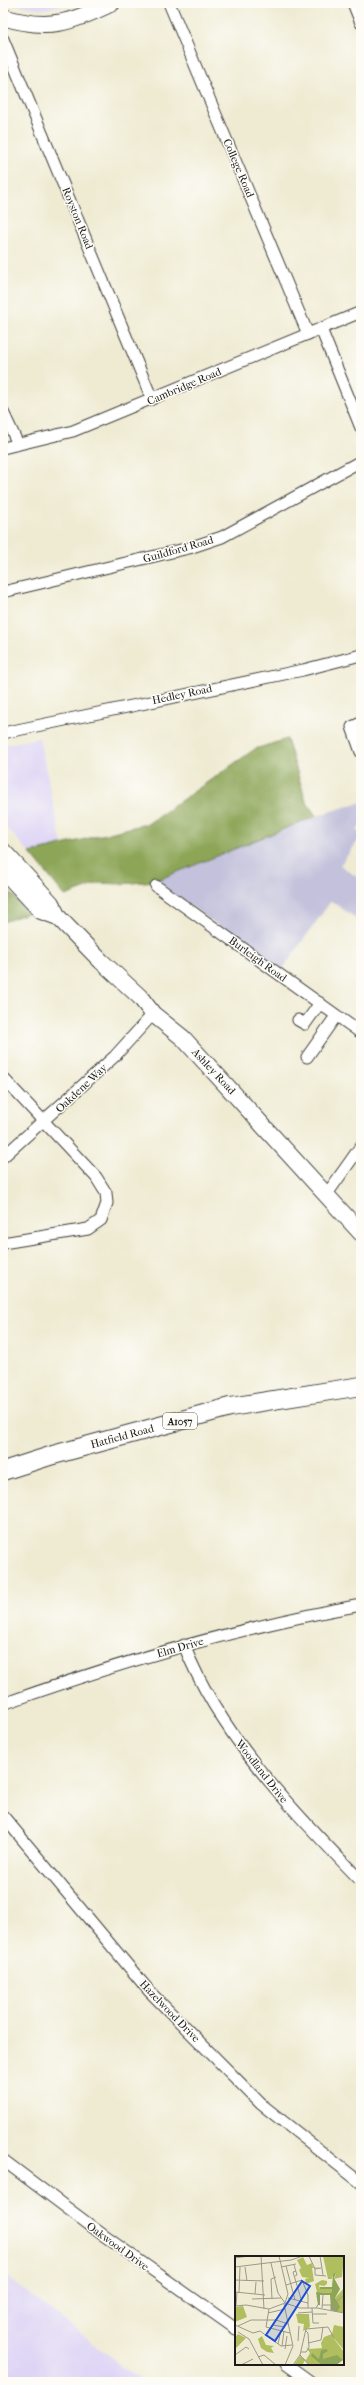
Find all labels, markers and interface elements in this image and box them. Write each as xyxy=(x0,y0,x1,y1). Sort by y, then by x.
street label: College Road xyxy=(220,137,257,200)
street label: Royston Road xyxy=(59,185,96,252)
street label: Cambridge Road xyxy=(145,365,224,408)
street label: Guildford Road xyxy=(141,533,216,566)
street label: Hedley Road xyxy=(151,682,214,707)
street label: Burleigh Road xyxy=(226,934,290,985)
street label: Ashley Road xyxy=(188,1045,239,1098)
street label: Oakdene Way xyxy=(53,1060,111,1116)
road number: A1057 xyxy=(163,1413,197,1429)
street label: Hatfield Road xyxy=(89,1422,156,1451)
street label: Elm Drive xyxy=(155,1634,206,1660)
street label: Woodland Drive xyxy=(232,1736,291,1806)
street label: Hazelwood Drive xyxy=(137,1978,203,2046)
street label: Oakwood Drive xyxy=(84,2219,152,2274)
inset map xyxy=(235,2256,344,2365)

